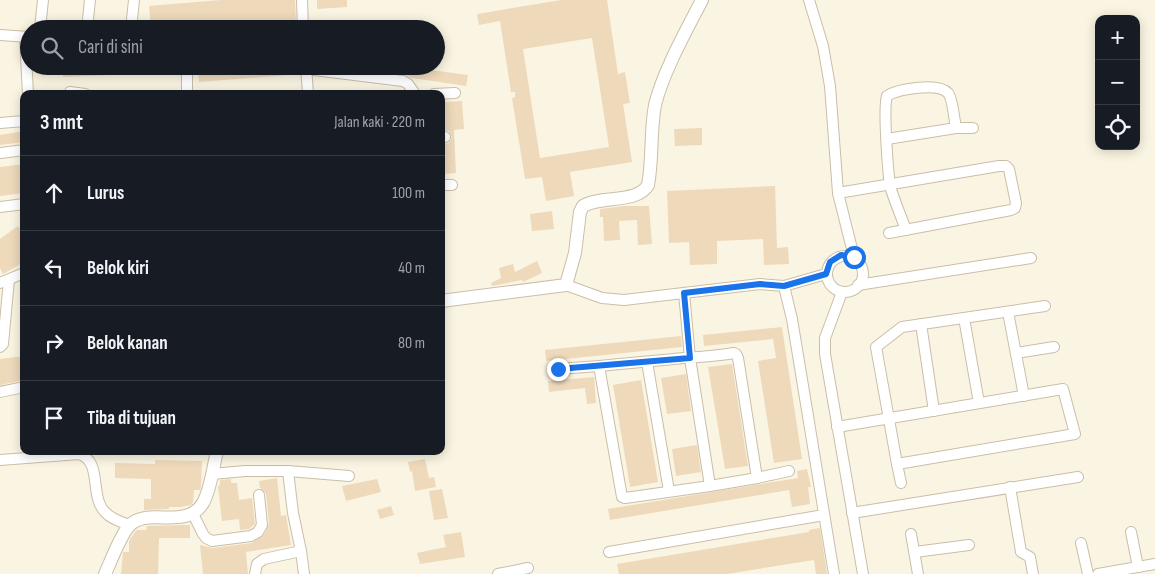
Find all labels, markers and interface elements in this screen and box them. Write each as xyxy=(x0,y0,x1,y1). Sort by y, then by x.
map controls xyxy=(1095,15,1140,150)
button: + xyxy=(1095,15,1140,60)
search box xyxy=(20,20,445,75)
icon: search xyxy=(38,34,66,62)
text: Cari di sini xyxy=(78,36,143,59)
button: − xyxy=(1095,60,1140,105)
button: locate xyxy=(1095,105,1140,150)
text: 3 mnt xyxy=(40,110,83,135)
text: Jalan kaki · 220 m xyxy=(334,113,425,132)
icon: ahead xyxy=(40,179,68,207)
text: Lurus xyxy=(87,182,124,205)
text: 100 m xyxy=(392,184,425,203)
route start xyxy=(843,246,866,269)
icon: left xyxy=(40,254,68,282)
text: Belok kiri xyxy=(87,257,149,280)
text: 40 m xyxy=(398,259,425,278)
icon: right xyxy=(40,329,68,357)
text: Belok kanan xyxy=(87,332,168,355)
text: 80 m xyxy=(398,334,425,353)
route end xyxy=(547,358,570,381)
icon: arrive xyxy=(40,404,68,432)
text: Tiba di tujuan xyxy=(87,407,176,430)

